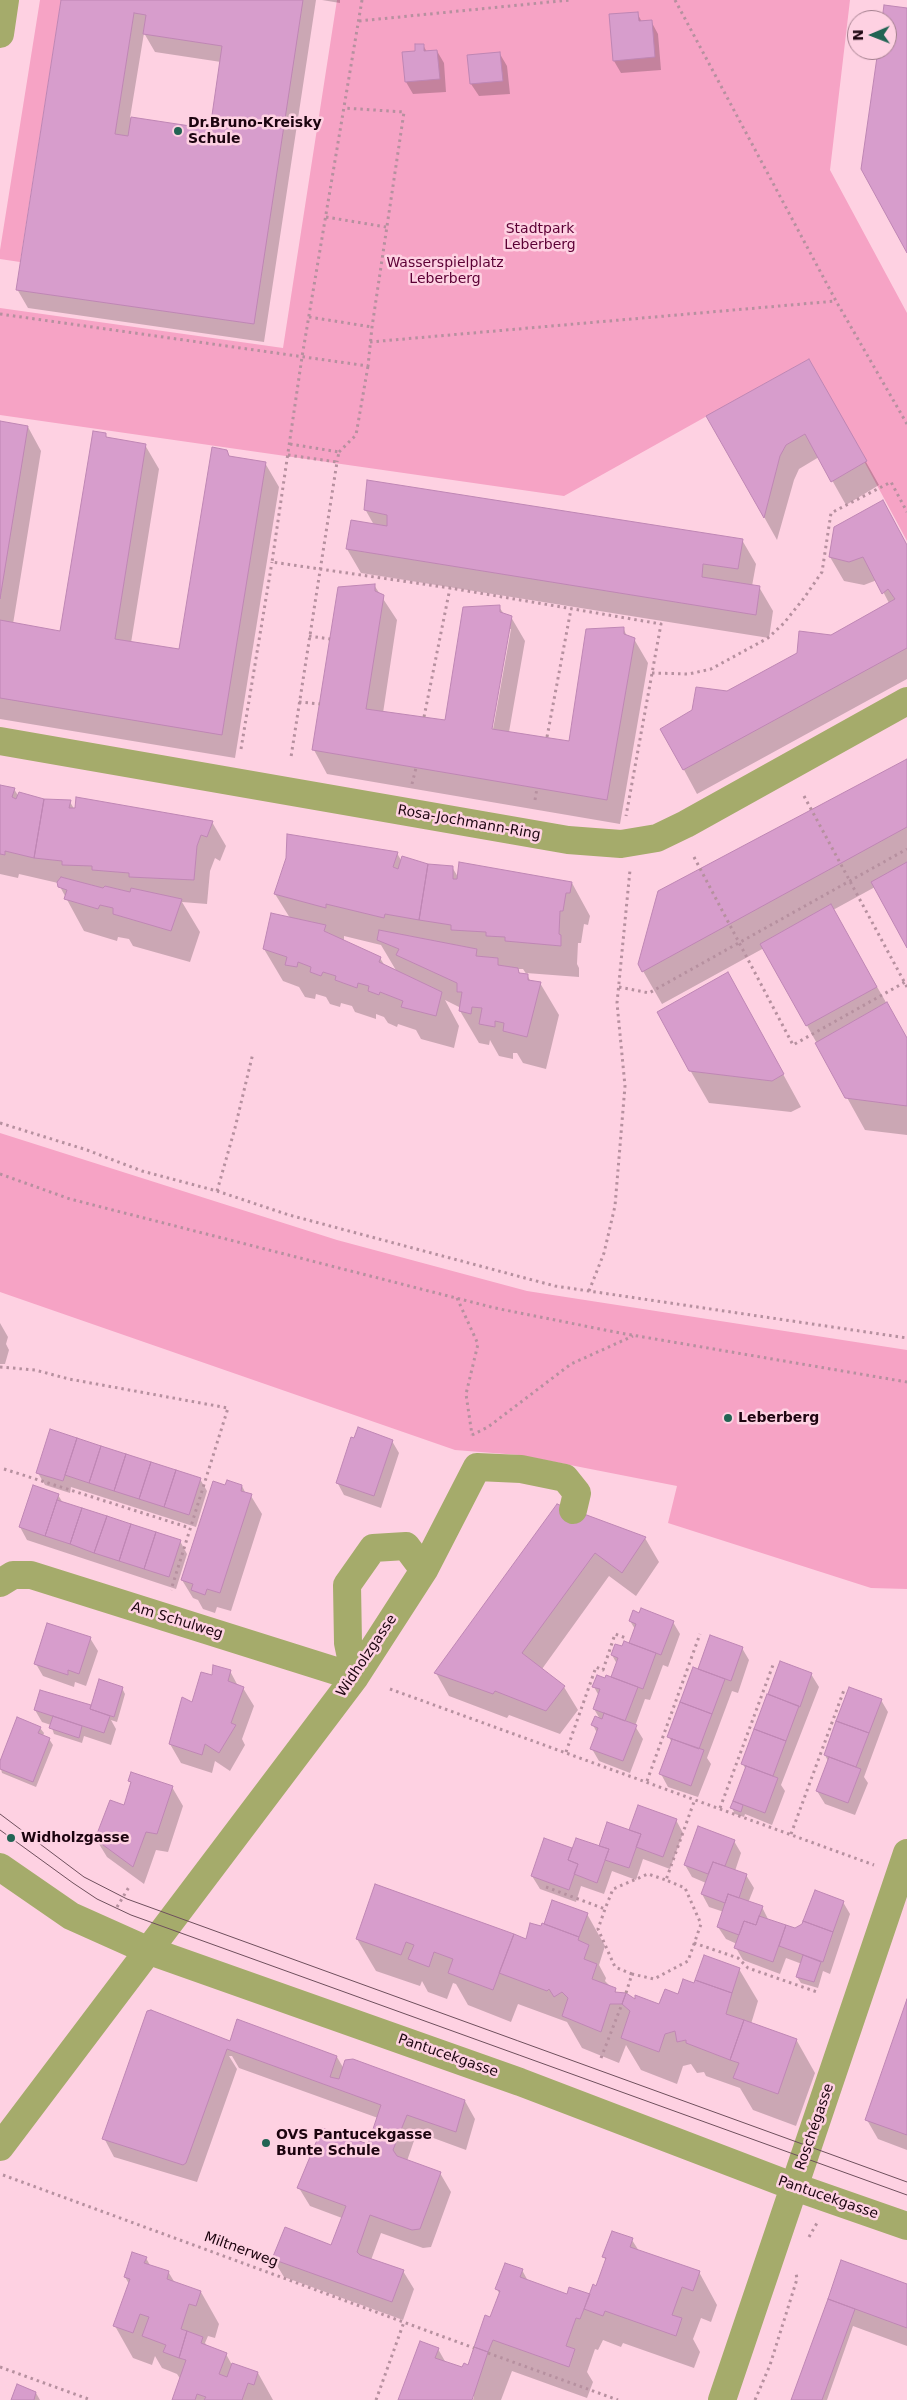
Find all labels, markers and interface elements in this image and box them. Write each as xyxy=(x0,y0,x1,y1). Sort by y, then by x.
north arrow xyxy=(847,10,897,60)
text: N xyxy=(850,29,866,41)
place label: Dr.Bruno-Kreisky Schule xyxy=(188,115,322,148)
marker: Dr.Bruno-Kreisky Schule xyxy=(172,125,184,137)
park label: Stadtpark Leberberg xyxy=(504,221,576,253)
park label: Wasserspielplatz Leberberg xyxy=(386,255,504,288)
street label: Rosa-Jochmann-Ring xyxy=(396,802,542,844)
place label: Leberberg xyxy=(738,1410,819,1426)
marker: Leberberg xyxy=(722,1412,734,1424)
street label: Am Schulweg xyxy=(129,1599,225,1643)
street label: Widholzgasse xyxy=(333,1612,401,1700)
place label: Widholzgasse xyxy=(21,1830,129,1846)
marker: Widholzgasse xyxy=(5,1832,17,1844)
street label: Pantucekgasse xyxy=(396,2031,500,2081)
street label: Roschégasse xyxy=(792,2081,838,2173)
place label: OVS Pantucekgasse Bunte Schule xyxy=(276,2127,432,2160)
marker: OVS Pantucekgasse Bunte Schule xyxy=(260,2137,272,2149)
street label: Pantucekgasse xyxy=(776,2173,880,2223)
street label: Miltnerweg xyxy=(202,2229,280,2271)

